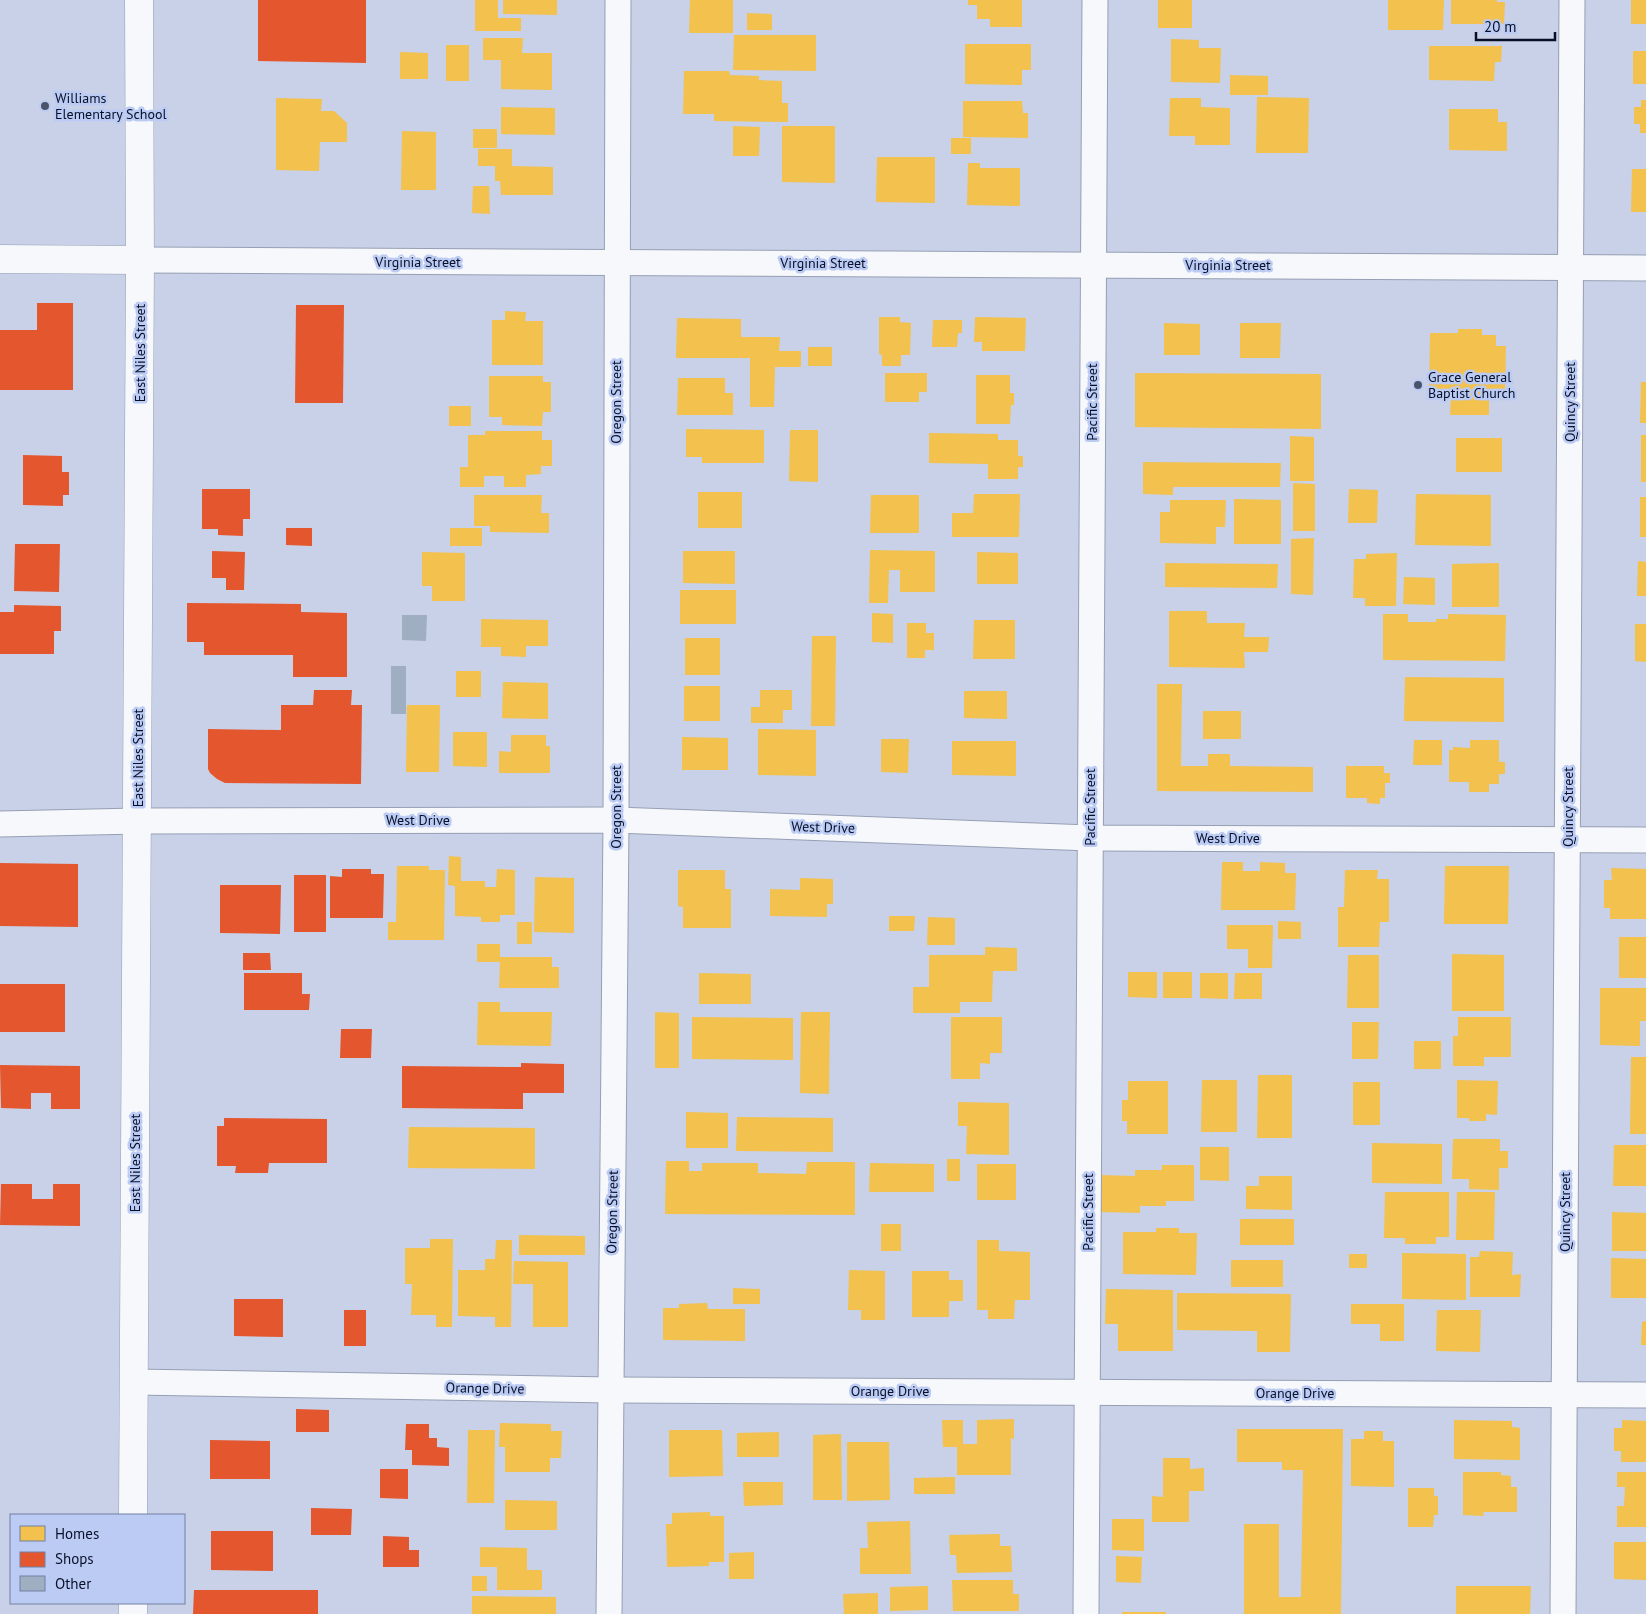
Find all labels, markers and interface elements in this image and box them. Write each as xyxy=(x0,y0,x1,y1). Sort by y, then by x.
scale bar xyxy=(1476,10,1555,42)
text: 20 m xyxy=(1484,17,1517,36)
place label: Williams Elementary School xyxy=(55,89,167,123)
marker: Williams Elementary School xyxy=(39,100,51,112)
street label: Virginia Street xyxy=(374,253,461,271)
street label: Virginia Street xyxy=(779,254,866,272)
street label: Virginia Street xyxy=(1184,256,1271,274)
street label: East Niles Street xyxy=(131,303,149,402)
street label: Oregon Street xyxy=(607,360,625,444)
street label: Quincy Street xyxy=(1561,362,1579,442)
street label: Pacific Street xyxy=(1083,363,1101,441)
place label: Grace General Baptist Church xyxy=(1428,368,1516,402)
marker: Grace General Baptist Church xyxy=(1412,379,1424,391)
street label: East Niles Street xyxy=(129,708,147,807)
street label: Oregon Street xyxy=(607,765,625,849)
street label: Quincy Street xyxy=(1559,767,1577,847)
street label: Pacific Street xyxy=(1081,768,1099,846)
street label: West Drive xyxy=(386,811,450,829)
street label: West Drive xyxy=(791,817,855,837)
street label: West Drive xyxy=(1196,829,1260,847)
street label: East Niles Street xyxy=(126,1113,144,1212)
street label: Oregon Street xyxy=(602,1170,622,1254)
street label: Quincy Street xyxy=(1556,1172,1574,1252)
street label: Pacific Street xyxy=(1079,1173,1097,1251)
street label: Orange Drive xyxy=(446,1378,524,1398)
street label: Orange Drive xyxy=(851,1382,929,1400)
street label: Orange Drive xyxy=(1256,1384,1334,1402)
legend xyxy=(10,1514,185,1604)
text: Homes xyxy=(55,1524,99,1543)
text: Shops xyxy=(55,1549,94,1568)
text: Other xyxy=(55,1574,91,1593)

